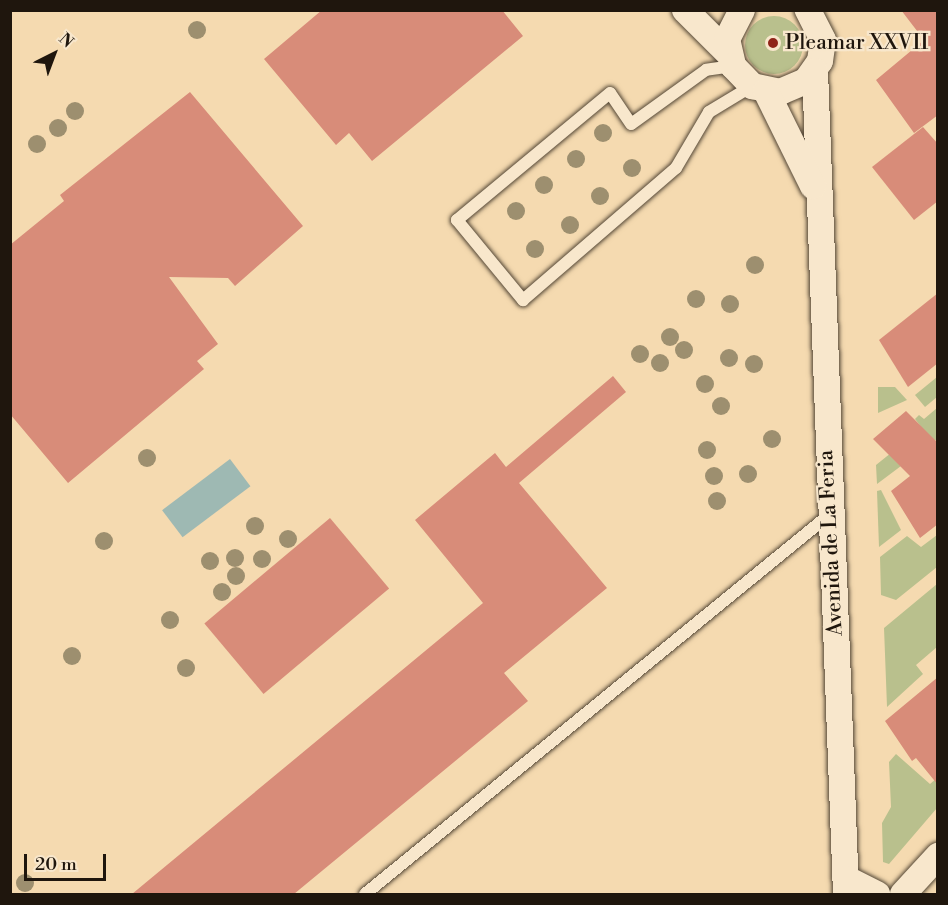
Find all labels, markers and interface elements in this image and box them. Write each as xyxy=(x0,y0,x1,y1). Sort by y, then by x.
north arrow xyxy=(24,24,84,84)
text: N xyxy=(55,29,77,52)
place label: Pleamar XXVII xyxy=(785,30,928,56)
marker: Pleamar XXVII xyxy=(766,36,780,50)
street label: Avenida de La Feria xyxy=(814,449,848,637)
scale bar xyxy=(27,842,110,880)
text: 20 m xyxy=(35,853,77,876)

